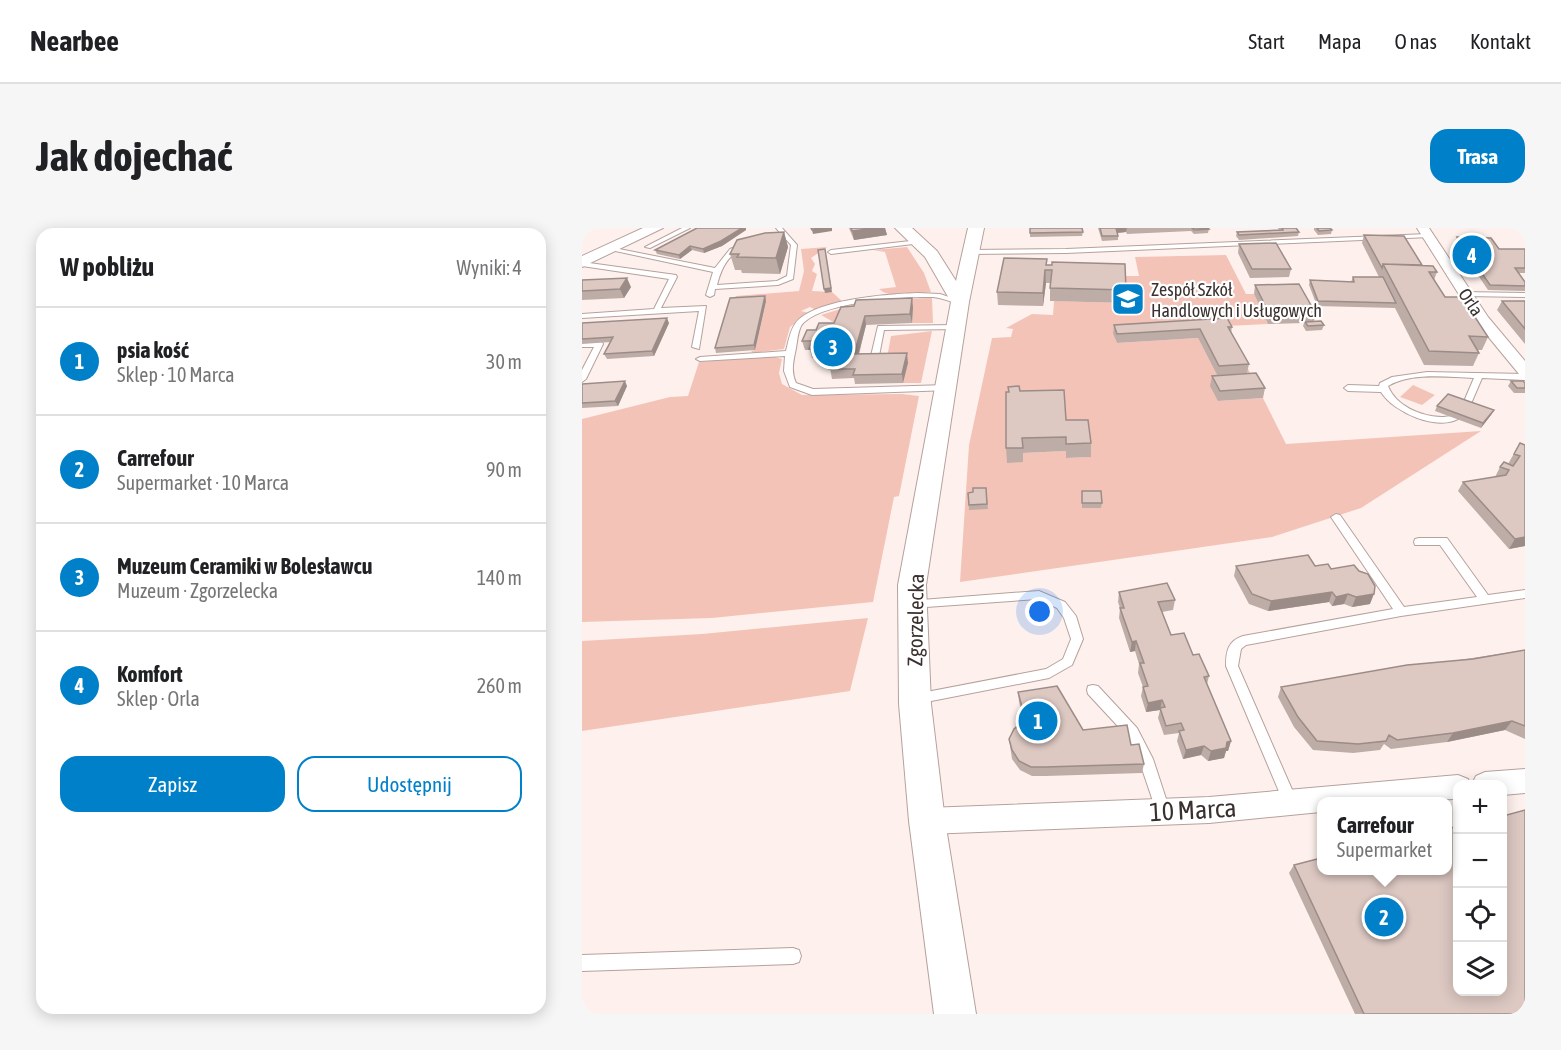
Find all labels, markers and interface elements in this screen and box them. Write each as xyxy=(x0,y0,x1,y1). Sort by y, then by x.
text: Nearbee xyxy=(30,25,119,57)
text: Start xyxy=(1248,29,1285,53)
text: Mapa xyxy=(1318,29,1361,53)
text: O nas xyxy=(1394,29,1437,53)
text: Kontakt xyxy=(1470,29,1531,53)
button: Trasa xyxy=(1430,129,1525,183)
text: Jak dojechać xyxy=(36,132,232,180)
pin: 4 xyxy=(1452,232,1492,278)
text: W pobliżu xyxy=(60,252,154,282)
text: Wyniki: 4 xyxy=(456,256,522,279)
place label: Zespół Szkół Handlowych i Usługowych xyxy=(1151,279,1322,321)
school or university icon: Zespół Szkół Handlowych i Usługowych xyxy=(1110,281,1146,317)
street label: Orla xyxy=(1454,284,1488,320)
pin: 3 xyxy=(814,324,852,370)
text: psia kość xyxy=(117,337,189,363)
text: 1 xyxy=(75,350,84,373)
text: 30 m xyxy=(486,350,522,373)
text: Sklep · 10 Marca xyxy=(117,363,234,386)
text: Carrefour xyxy=(117,445,194,471)
text: 2 xyxy=(75,458,84,481)
text: 90 m xyxy=(486,458,522,481)
text: Supermarket · 10 Marca xyxy=(117,471,289,494)
text: Muzeum Ceramiki w Bolesławcu xyxy=(117,553,372,579)
text: 3 xyxy=(75,566,84,589)
text: 140 m xyxy=(477,566,522,589)
street label: Zgorzelecka xyxy=(902,574,928,666)
text: Muzeum · Zgorzelecka xyxy=(117,579,278,602)
your location xyxy=(1025,597,1054,626)
text: Komfort xyxy=(117,661,183,687)
text: 4 xyxy=(75,674,84,697)
text: 260 m xyxy=(477,674,522,697)
text: Sklep · Orla xyxy=(117,687,200,710)
pin: 1 xyxy=(1018,698,1058,744)
button: Zapisz xyxy=(60,756,285,812)
button: Udostępnij xyxy=(297,756,522,812)
map controls xyxy=(1453,780,1507,996)
button: + xyxy=(1453,780,1507,834)
street label: 10 Marca xyxy=(1149,793,1237,827)
popup xyxy=(1317,797,1452,875)
text: Carrefour xyxy=(1337,812,1413,838)
button: − xyxy=(1453,834,1507,888)
text: Supermarket xyxy=(1337,838,1432,861)
button: locate xyxy=(1453,888,1507,942)
pin: 2 xyxy=(1364,894,1404,940)
button: layers xyxy=(1453,942,1507,996)

